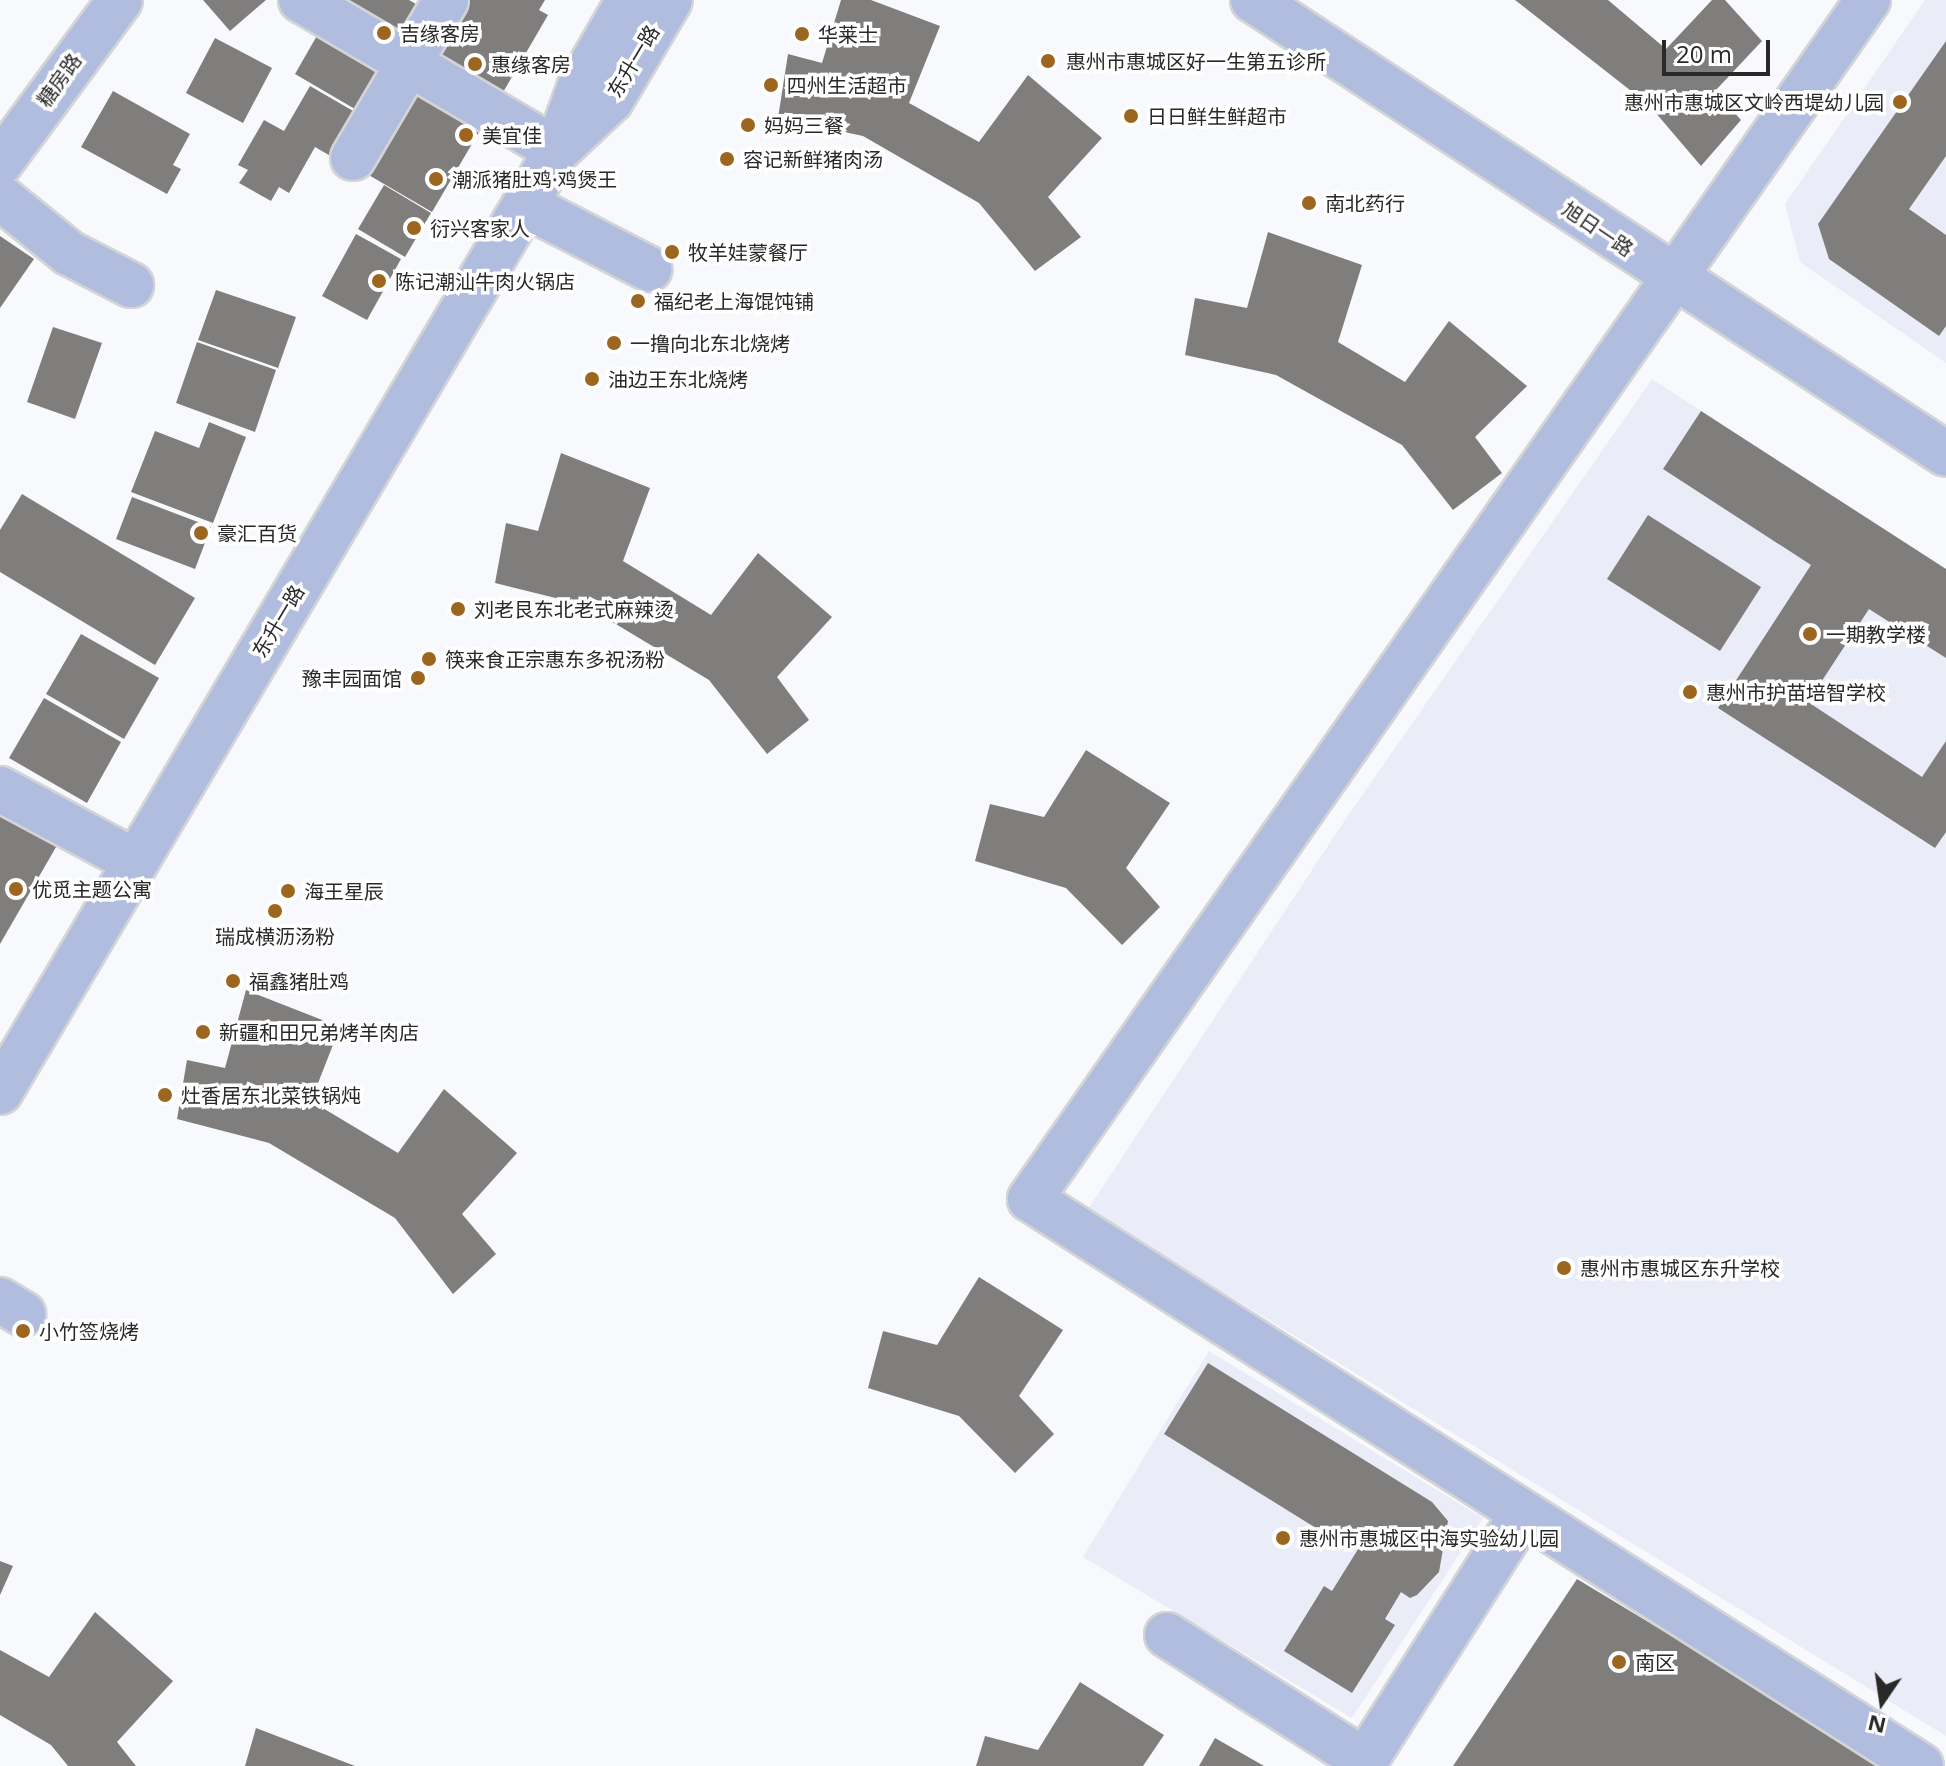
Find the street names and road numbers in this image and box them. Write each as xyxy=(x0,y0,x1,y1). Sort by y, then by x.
street label: 东升一路 xyxy=(602,21,664,101)
street label: 糖房路 xyxy=(32,49,86,111)
street label: 旭日一路 xyxy=(1558,197,1638,261)
street label: 东升一路 xyxy=(247,581,309,661)

